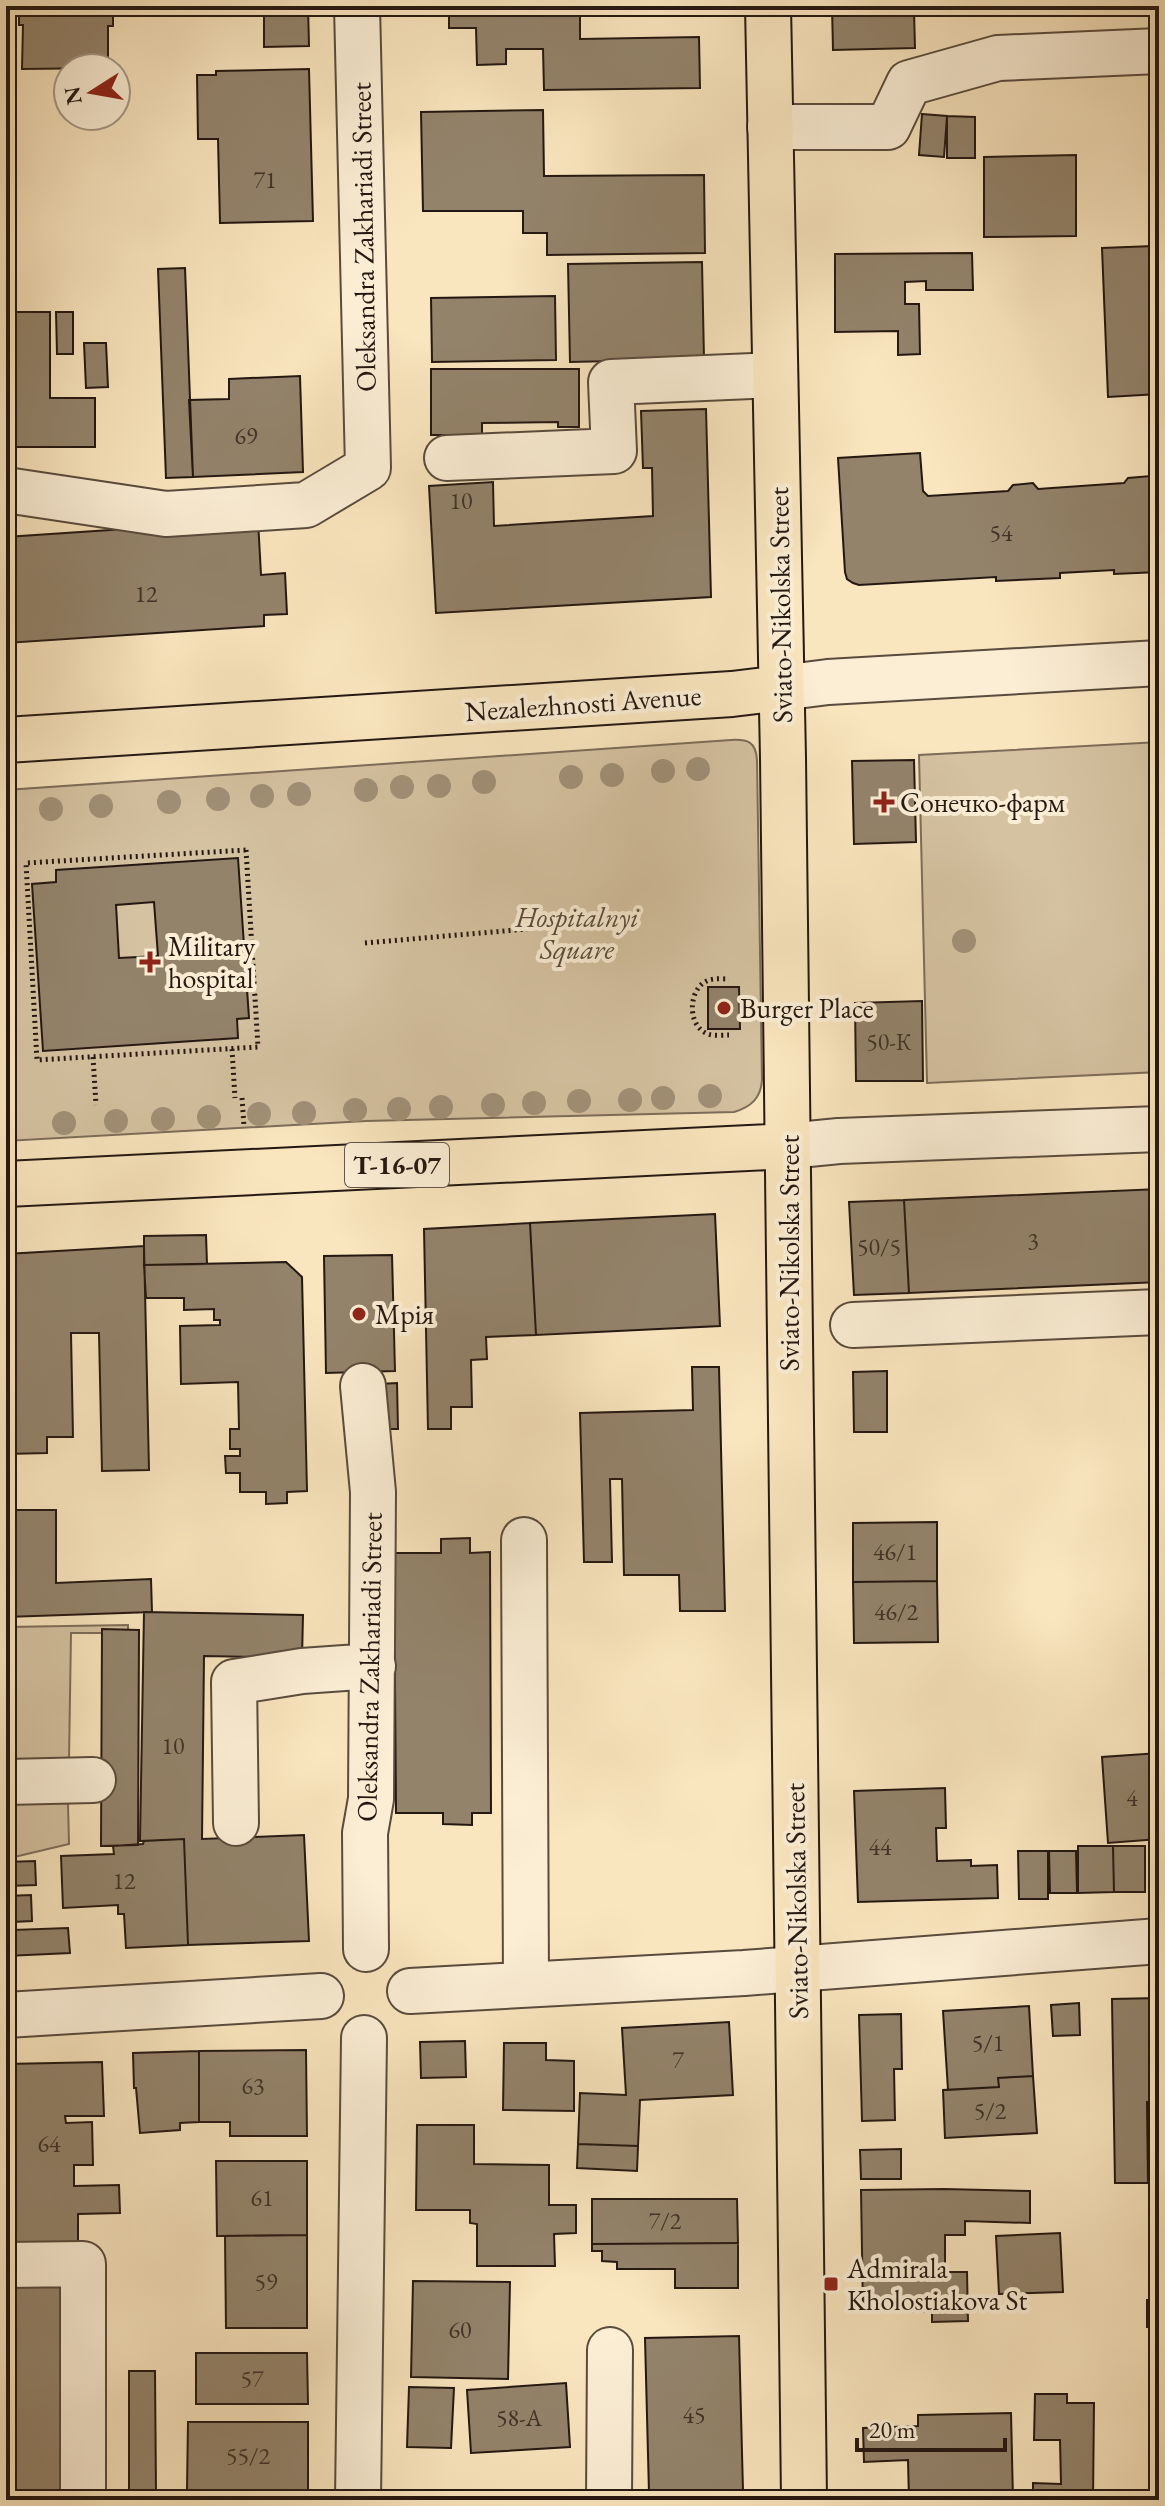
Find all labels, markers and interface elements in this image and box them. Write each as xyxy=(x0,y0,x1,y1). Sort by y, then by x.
north arrow xyxy=(52,52,132,132)
street label: Oleksandra Zakhariadi Street xyxy=(342,82,384,392)
text: N xyxy=(57,84,89,107)
house number: 71 xyxy=(253,164,277,195)
house number: 69 xyxy=(234,420,258,451)
house number: 10 xyxy=(449,485,473,516)
street label: Sviato-Nikolska Street xyxy=(760,486,800,724)
house number: 54 xyxy=(989,517,1013,548)
house number: 12 xyxy=(134,578,158,609)
street label: Nezalezhnosti Avenue xyxy=(464,677,702,729)
place label: Сонечко-фарм xyxy=(900,784,1065,820)
marker: Сонечко-фарм xyxy=(875,793,893,811)
park label: Hospitalnyi Square xyxy=(514,899,640,968)
place label: Military hospital xyxy=(168,928,256,996)
marker: Military hospital xyxy=(139,951,161,973)
place label: Burger Place xyxy=(740,990,874,1026)
marker: Burger Place xyxy=(715,999,733,1017)
house number: 50-К xyxy=(866,1026,912,1057)
street label: Sviato-Nikolska Street xyxy=(771,1135,807,1371)
road number: Т-16-07 xyxy=(345,1143,449,1187)
house number: 3 xyxy=(1027,1225,1039,1256)
house number: 50/5 xyxy=(857,1231,901,1262)
place label: Мрія xyxy=(375,1296,434,1332)
marker: Мрія xyxy=(350,1305,368,1323)
street label: Oleksandra Zakhariadi Street xyxy=(348,1512,390,1822)
house number: 46/1 xyxy=(873,1536,917,1567)
house number: 46/2 xyxy=(874,1596,919,1627)
house number: 10 xyxy=(161,1730,185,1761)
street label: Sviato-Nikolska Street xyxy=(776,1782,816,2020)
house number: 4 xyxy=(1126,1782,1138,1813)
house number: 44 xyxy=(868,1831,892,1862)
house number: 12 xyxy=(112,1865,136,1896)
house number: 5/1 xyxy=(972,2027,1004,2058)
house number: 7 xyxy=(672,2044,684,2075)
house number: 63 xyxy=(241,2070,265,2101)
house number: 5/2 xyxy=(974,2095,1007,2126)
house number: 64 xyxy=(37,2128,61,2159)
house number: 61 xyxy=(250,2182,274,2213)
house number: 7/2 xyxy=(649,2205,682,2236)
place label: Admirala Kholostiakova St xyxy=(846,2250,1028,2318)
house number: 59 xyxy=(254,2266,278,2297)
marker: Admirala Kholostiakova St xyxy=(822,2275,840,2293)
house number: 60 xyxy=(448,2314,472,2345)
house number: 57 xyxy=(240,2363,264,2394)
house number: 45 xyxy=(682,2399,706,2430)
house number: 58-А xyxy=(496,2402,542,2433)
scale bar xyxy=(857,2402,1005,2452)
text: 20 m xyxy=(869,2414,916,2445)
house number: 55/2 xyxy=(226,2440,271,2471)

